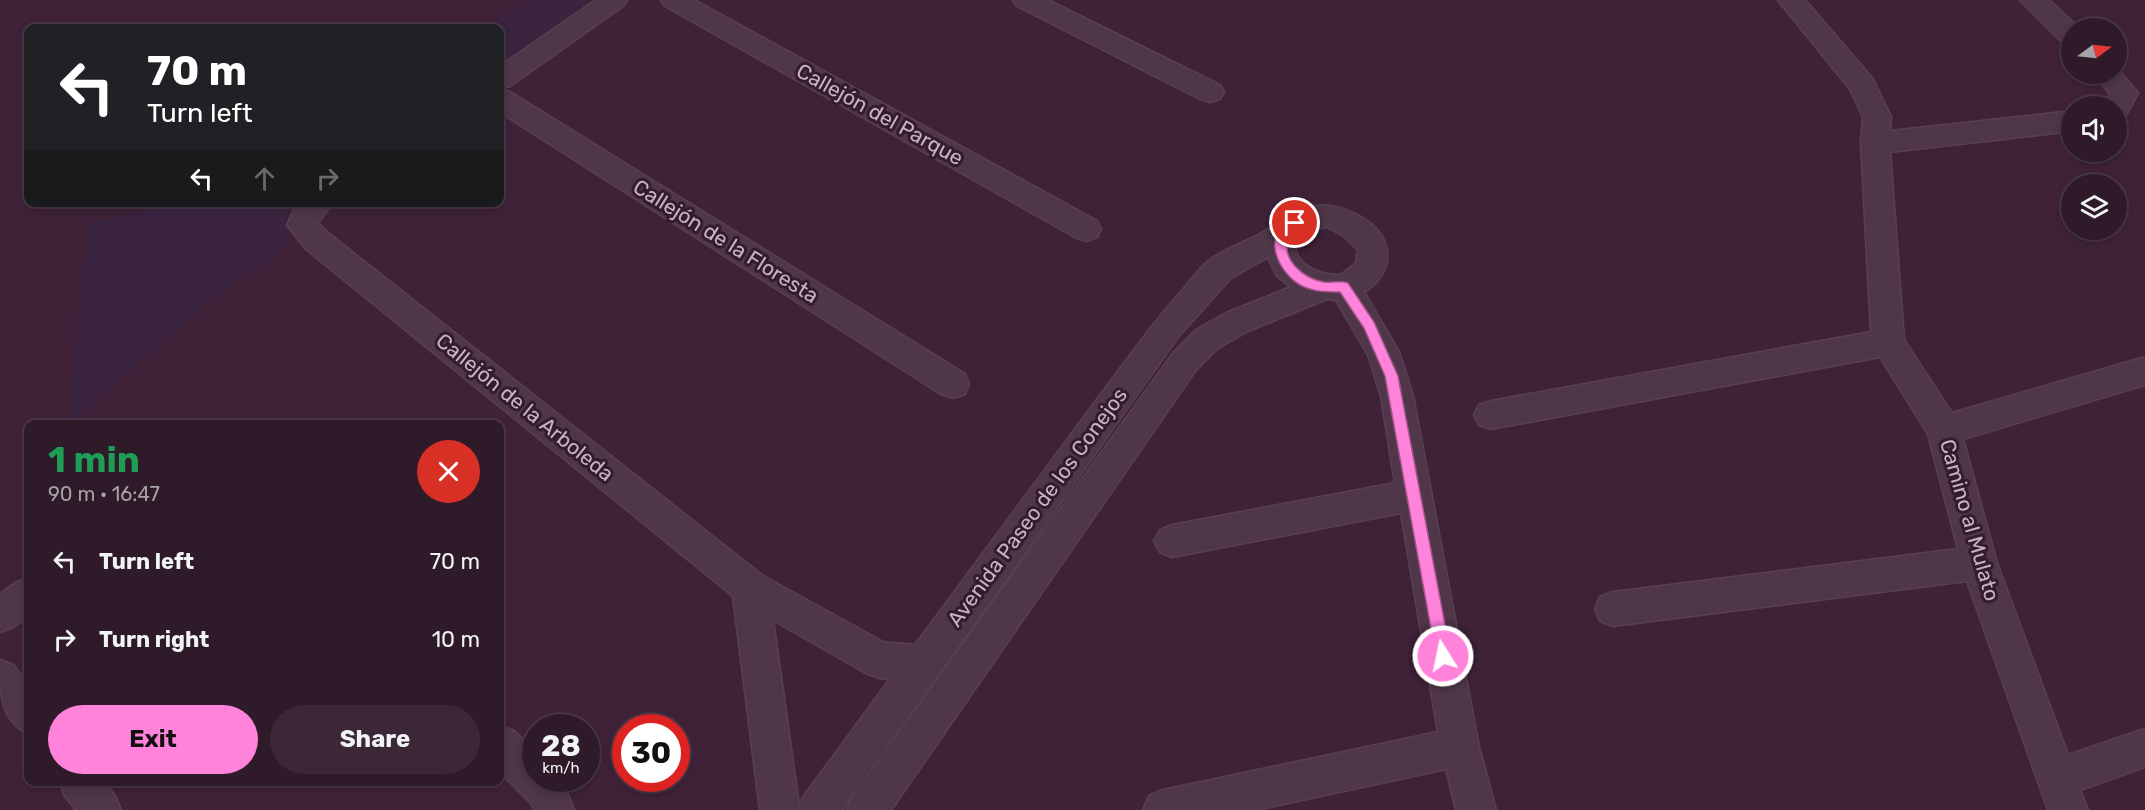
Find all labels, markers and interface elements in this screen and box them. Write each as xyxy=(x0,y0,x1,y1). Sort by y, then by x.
north arrow xyxy=(2061,18,2127,84)
map controls xyxy=(2061,18,2127,240)
text: 70 m xyxy=(147,46,247,96)
icon: left xyxy=(48,48,126,126)
street label: Callejón del Parque xyxy=(792,58,968,170)
button: sound xyxy=(2061,96,2127,162)
text: Turn left xyxy=(147,97,252,129)
icon: left xyxy=(185,162,218,195)
icon: ahead xyxy=(248,162,281,195)
icon: right xyxy=(311,162,344,195)
street label: Callejón de la Floresta xyxy=(629,174,823,308)
button: layers xyxy=(2061,174,2127,240)
pin xyxy=(1269,197,1320,248)
icon: arrive xyxy=(1278,206,1311,239)
street label: Callejón de la Arboleda xyxy=(431,328,619,486)
street label: Avenida Paseo de los Conejos xyxy=(942,383,1132,631)
street label: Camino al Mulato xyxy=(1935,436,2005,604)
text: 1 min xyxy=(48,438,140,481)
button: close xyxy=(417,440,480,503)
text: 90 m · 16:47 xyxy=(48,482,160,506)
icon: left xyxy=(48,545,81,578)
text: Turn left xyxy=(99,548,194,575)
text: 70 m xyxy=(430,548,480,575)
icon: right xyxy=(48,623,81,656)
position arrow xyxy=(1411,624,1475,688)
text: Turn right xyxy=(99,626,209,653)
text: 10 m xyxy=(432,626,480,653)
button: Exit xyxy=(48,705,258,774)
button: Share xyxy=(270,705,480,774)
speed limit sign: 30 xyxy=(612,714,690,792)
text: 28 xyxy=(541,728,581,764)
text: km/h xyxy=(542,759,580,777)

